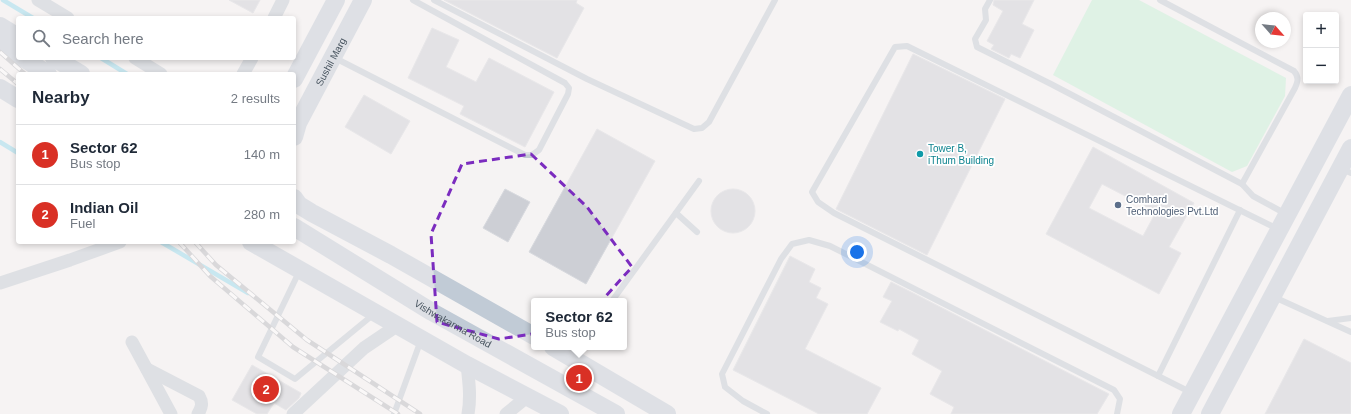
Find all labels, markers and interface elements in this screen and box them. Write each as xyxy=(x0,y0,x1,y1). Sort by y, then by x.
north arrow xyxy=(1255,12,1291,48)
map controls xyxy=(1303,12,1339,84)
button: + xyxy=(1303,12,1339,48)
search box xyxy=(16,16,296,60)
icon: search xyxy=(30,27,52,49)
text: Search here xyxy=(62,30,144,47)
street label: Sushil Marg xyxy=(314,36,348,88)
button: − xyxy=(1303,48,1339,84)
text: Nearby xyxy=(32,88,90,107)
text: 2 results xyxy=(231,91,280,106)
text: Sector 62 xyxy=(70,139,138,156)
place label: Tower B, iThum Building xyxy=(928,143,994,166)
text: 1 xyxy=(41,147,49,162)
text: 140 m xyxy=(244,147,280,162)
marker: Tower B, iThum Building xyxy=(915,149,925,159)
text: Bus stop xyxy=(70,156,121,171)
place label: Comhard Technologies Pvt.Ltd xyxy=(1126,194,1218,217)
text: Indian Oil xyxy=(70,199,138,216)
marker: Comhard Technologies Pvt.Ltd xyxy=(1113,200,1123,210)
text: 2 xyxy=(41,207,49,222)
text: 280 m xyxy=(244,207,280,222)
text: Fuel xyxy=(70,216,95,231)
your location xyxy=(847,242,867,262)
street label: Vishwakarma Road xyxy=(412,298,493,350)
popup xyxy=(531,298,627,350)
text: Sector 62 xyxy=(545,308,613,325)
text: Bus stop xyxy=(545,325,596,340)
pin: 1 xyxy=(566,363,592,393)
pin: 2 xyxy=(253,374,279,404)

